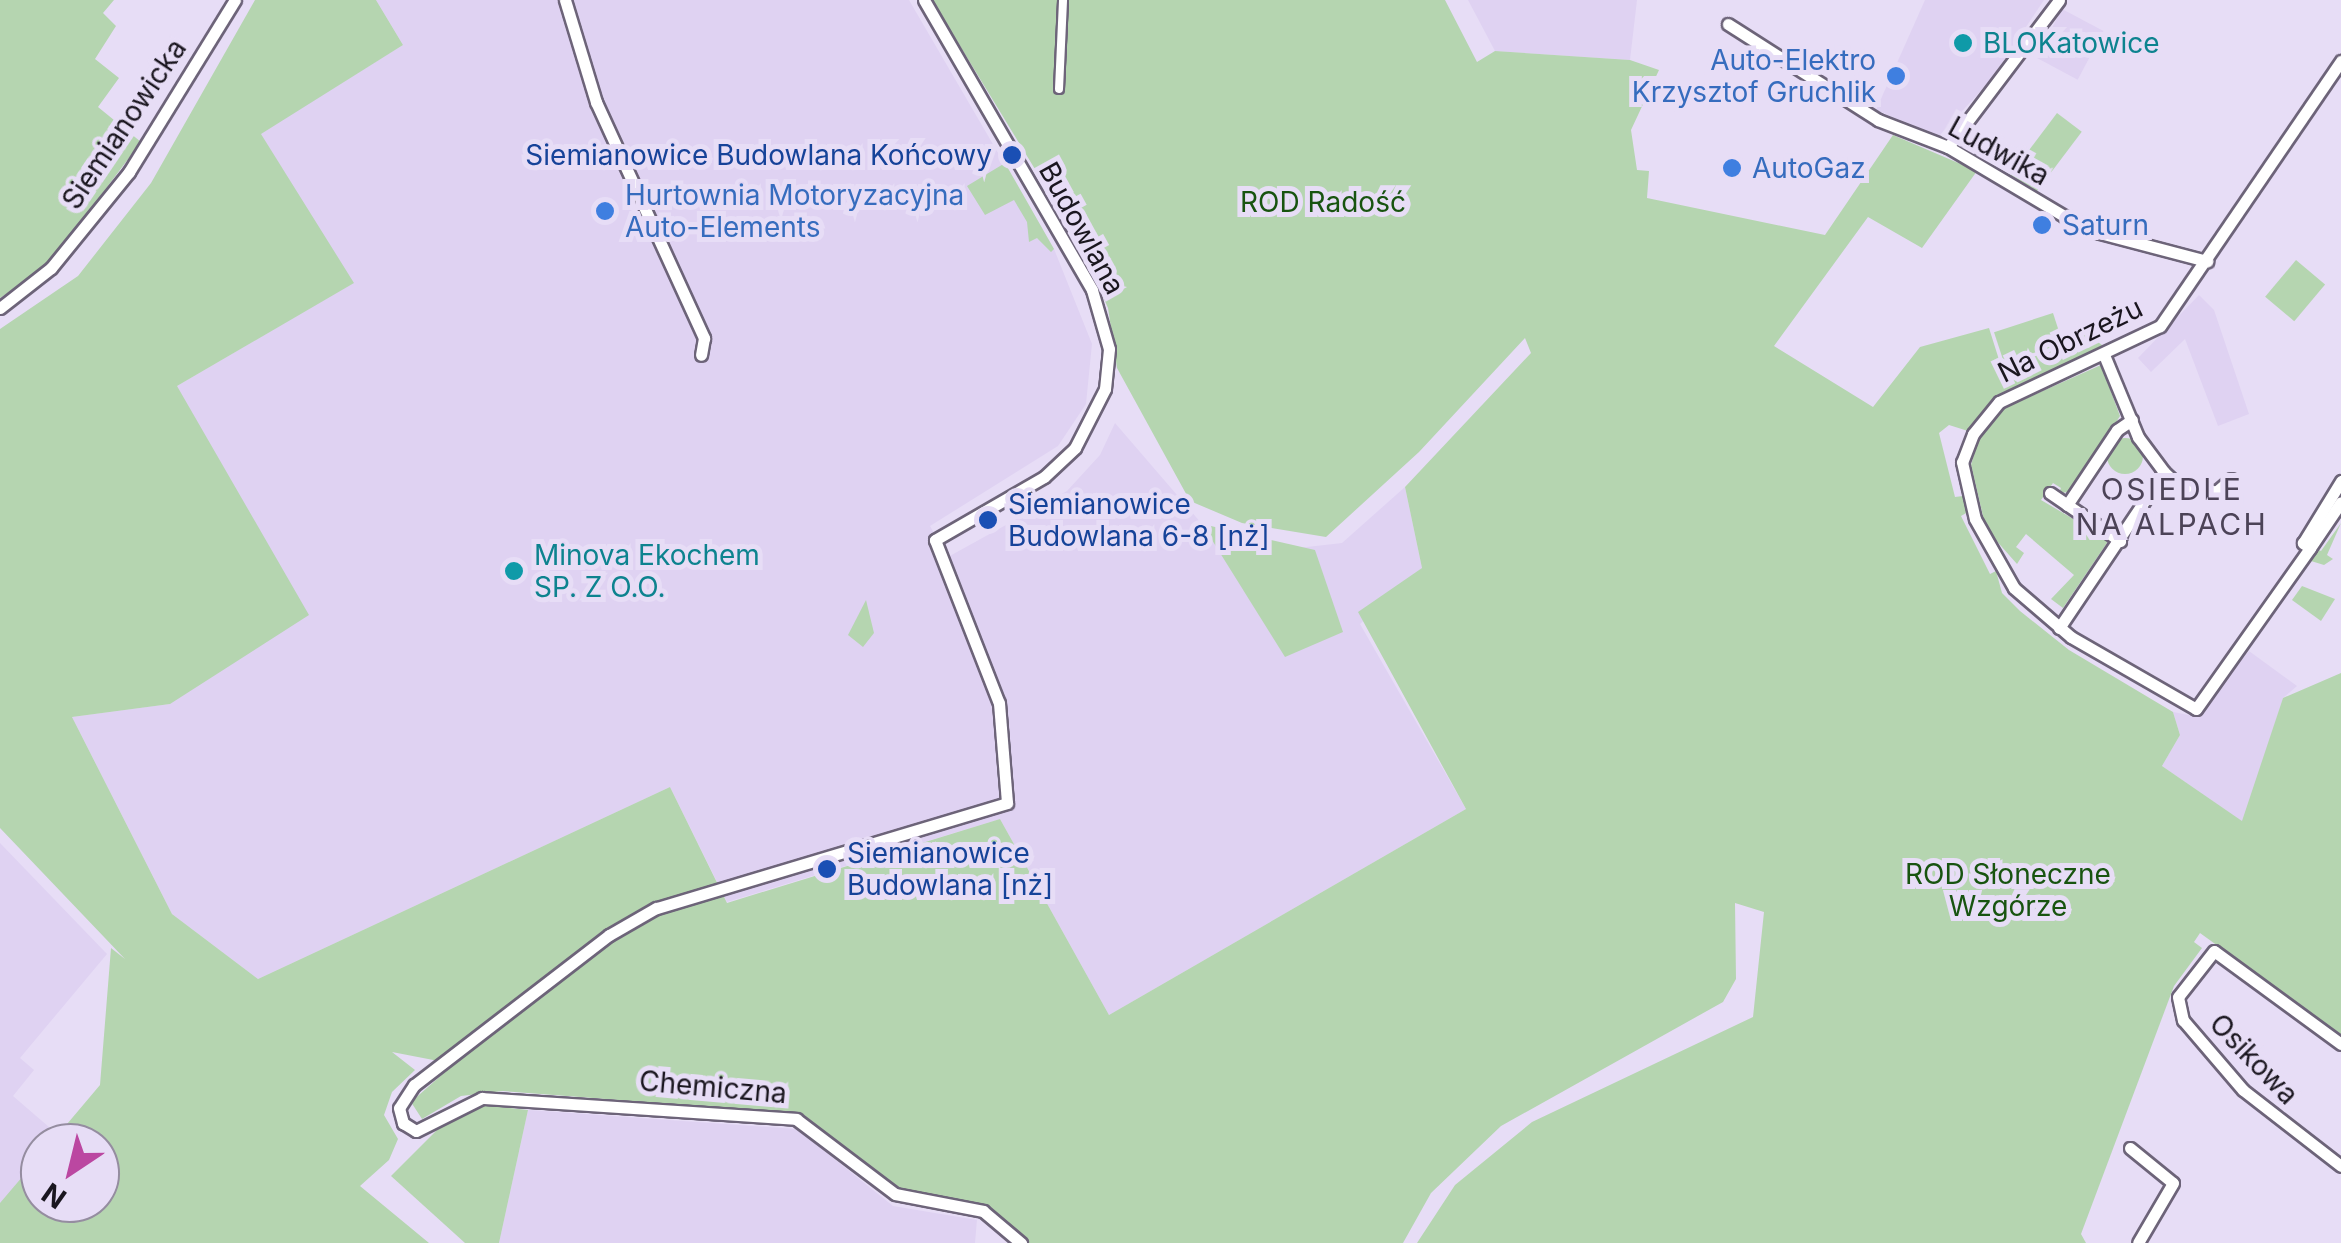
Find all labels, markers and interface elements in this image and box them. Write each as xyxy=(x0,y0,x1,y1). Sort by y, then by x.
place label: BLOKatowice xyxy=(1983,26,2159,60)
marker: BLOKatowice xyxy=(1952,32,1974,54)
street label: Siemianowicka xyxy=(55,33,193,215)
place label: Auto-Elektro Krzysztof Gruchlik xyxy=(1632,43,1876,109)
marker: Auto-Elektro Krzysztof Gruchlik xyxy=(1885,65,1907,87)
street label: Ludwika xyxy=(1943,110,2055,192)
place label: Siemianowice Budowlana Końcowy xyxy=(525,138,992,172)
marker: Siemianowice Budowlana Końcowy xyxy=(1001,144,1023,166)
place label: AutoGaz xyxy=(1752,151,1866,185)
street label: Budowlana xyxy=(1032,156,1132,300)
marker: AutoGaz xyxy=(1721,157,1743,179)
place label: Hurtownia Motoryzacyjna Auto-Elements xyxy=(625,178,964,244)
park label: ROD Radość xyxy=(1240,185,1406,219)
marker: Hurtownia Motoryzacyjna Auto-Elements xyxy=(594,200,616,222)
place label: Saturn xyxy=(2062,208,2149,242)
marker: Saturn xyxy=(2031,214,2053,236)
street label: Na Obrzeżu xyxy=(1992,291,2148,389)
district label: OSIEDLE NA ALPACH xyxy=(2076,471,2268,542)
place label: Siemianowice Budowlana 6-8 [nż] xyxy=(1008,487,1270,553)
marker: Siemianowice Budowlana 6-8 [nż] xyxy=(977,509,999,531)
place label: Minova Ekochem SP. Z O.O. xyxy=(534,538,760,604)
marker: Minova Ekochem SP. Z O.O. xyxy=(503,560,525,582)
place label: Siemianowice Budowlana [nż] xyxy=(847,836,1053,902)
park label: ROD Słoneczne Wzgórze xyxy=(1905,857,2111,923)
marker: Siemianowice Budowlana [nż] xyxy=(816,858,838,880)
street label: Osikowa xyxy=(2203,1007,2305,1111)
street label: Chemiczna xyxy=(638,1064,788,1110)
north arrow xyxy=(20,1123,120,1223)
text: N xyxy=(35,1176,72,1216)

